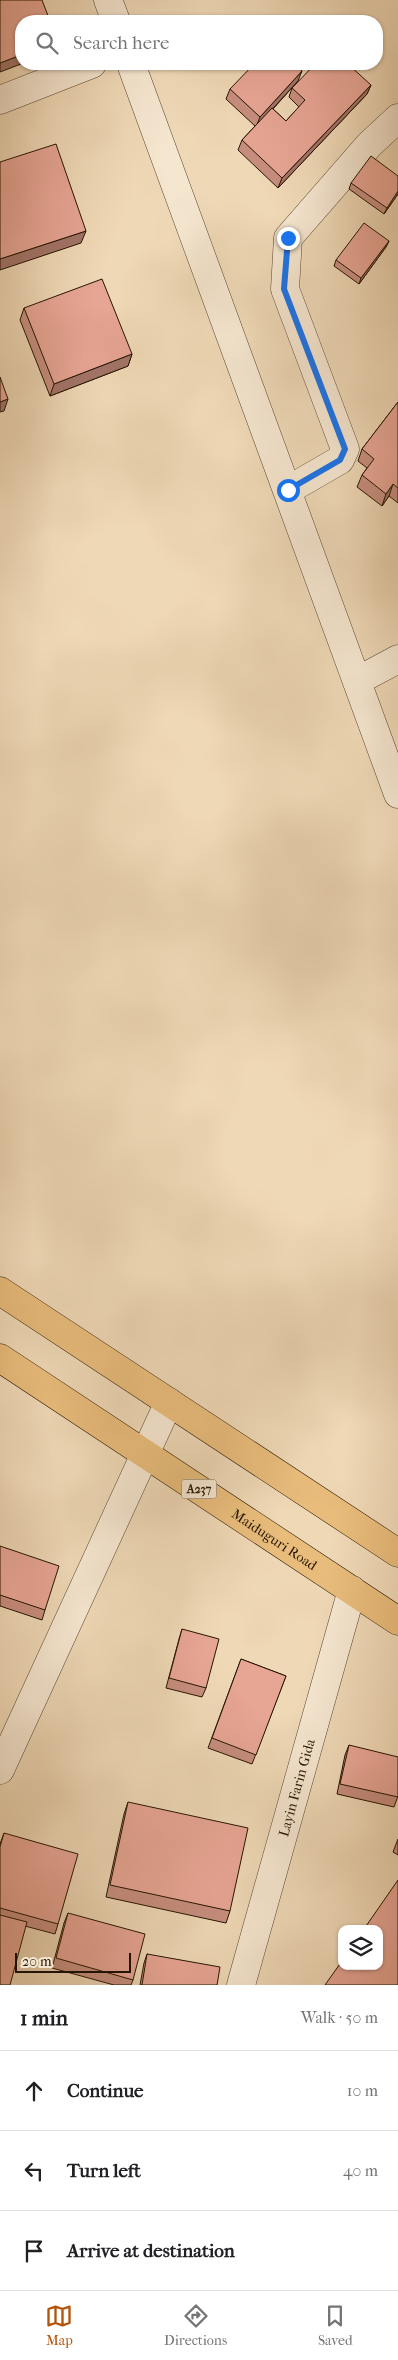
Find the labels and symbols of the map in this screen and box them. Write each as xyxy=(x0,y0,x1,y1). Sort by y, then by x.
route end xyxy=(277,227,300,250)
route start xyxy=(277,479,300,502)
road number: A237 xyxy=(182,1480,216,1498)
street label: Maiduguri Road xyxy=(228,1505,320,1574)
street label: Layin Farin Gida xyxy=(275,1737,319,1839)
scale bar xyxy=(15,1950,131,1973)

